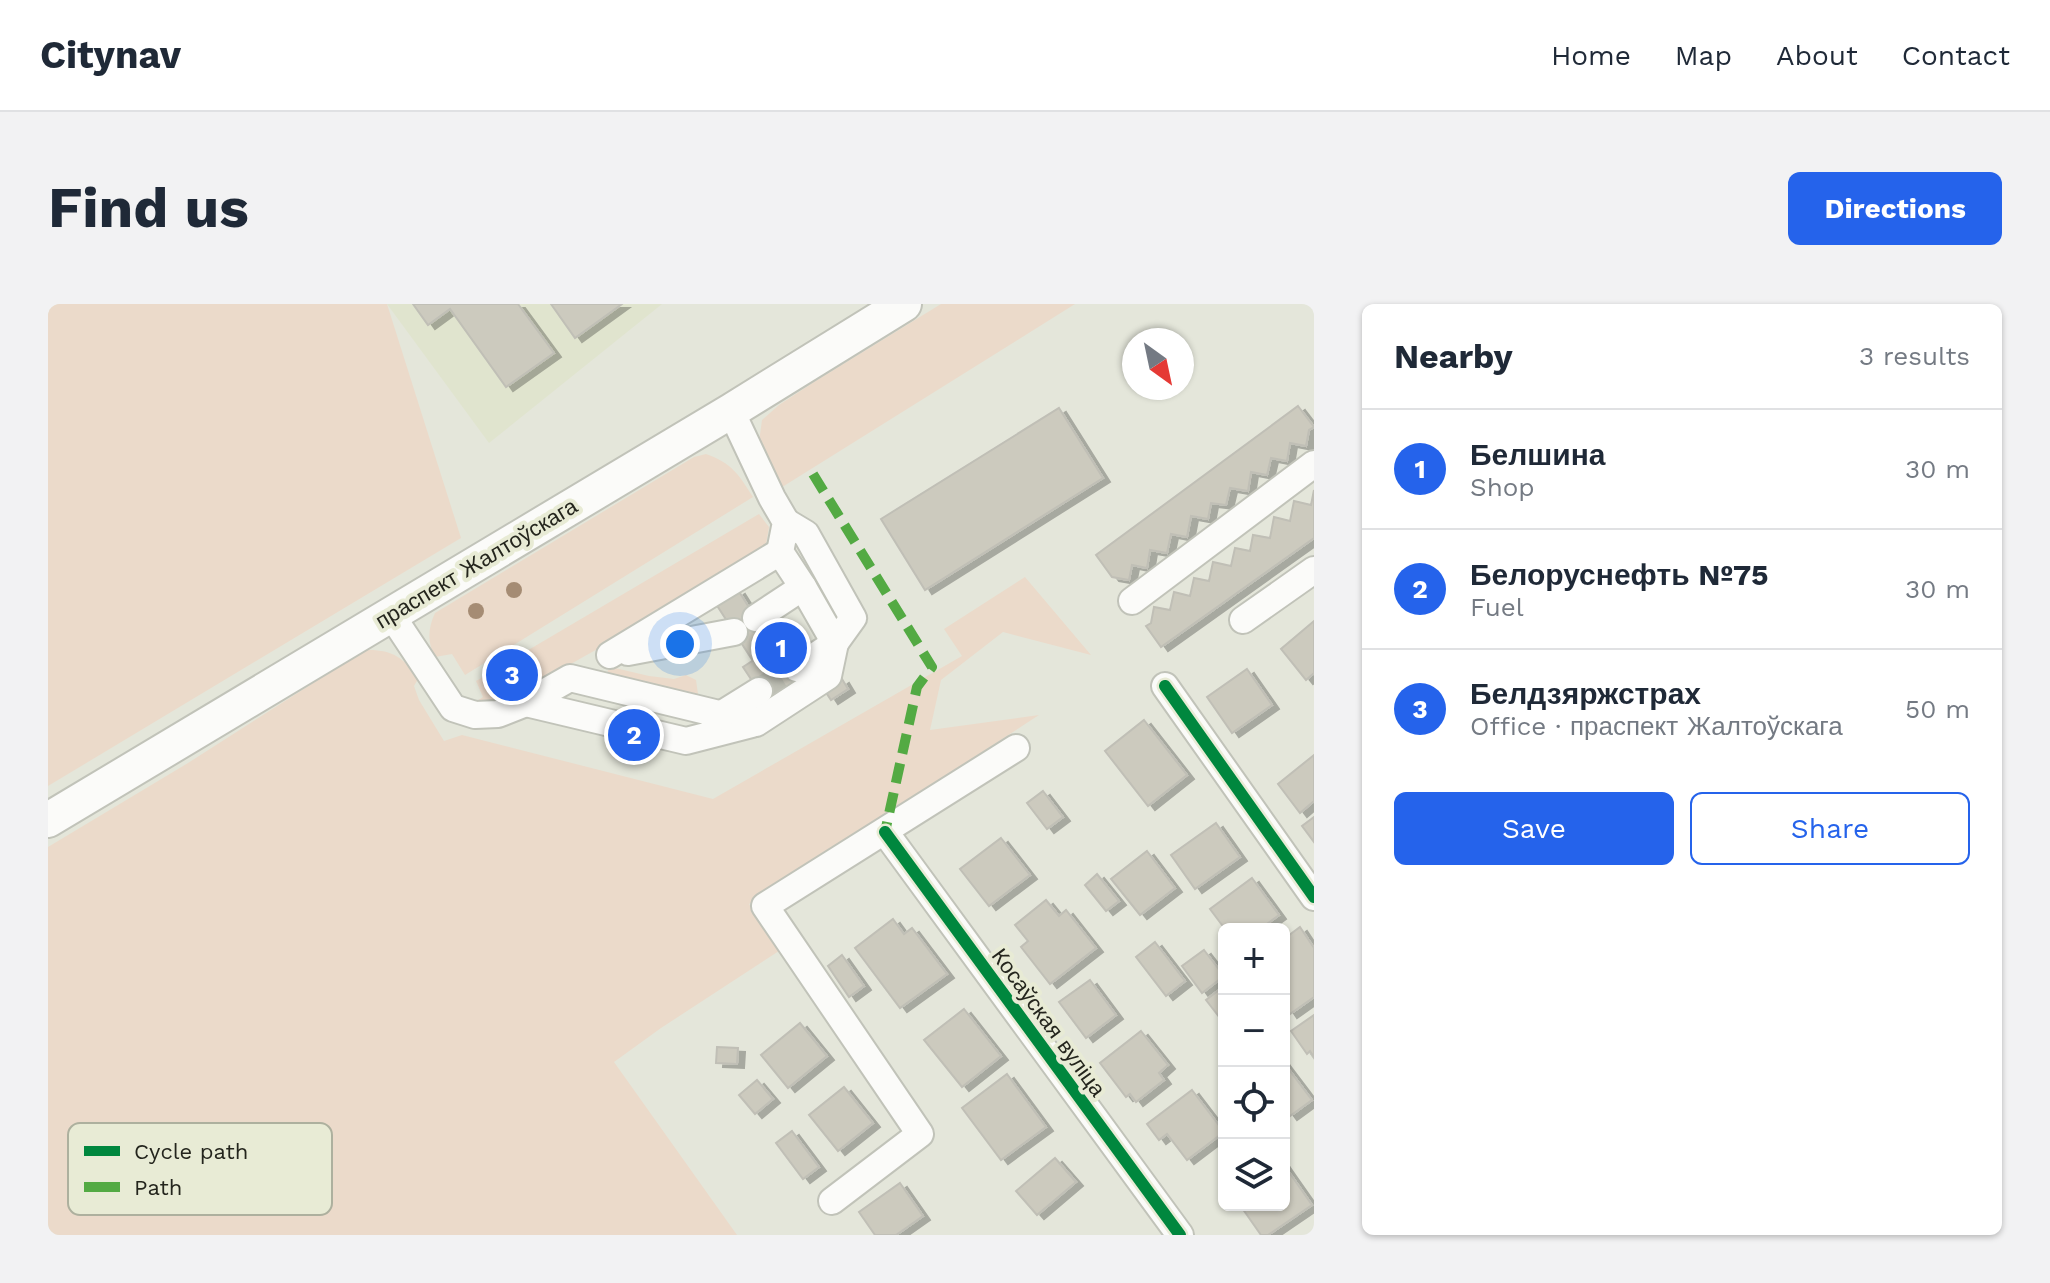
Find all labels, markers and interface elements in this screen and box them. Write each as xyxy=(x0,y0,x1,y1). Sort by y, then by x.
text: Citynav xyxy=(40,33,181,77)
text: Home xyxy=(1551,39,1631,72)
text: Map xyxy=(1675,39,1732,72)
text: About xyxy=(1776,39,1858,72)
text: Contact xyxy=(1902,39,2010,72)
button: Directions xyxy=(1788,172,2002,245)
text: Find us xyxy=(48,175,249,241)
north arrow xyxy=(1122,328,1194,400)
text: Nearby xyxy=(1394,336,1513,376)
text: 3 results xyxy=(1859,341,1970,371)
text: Белшина xyxy=(1470,437,1606,472)
text: 1 xyxy=(1414,454,1426,484)
text: 30 m xyxy=(1905,454,1970,484)
text: Shop xyxy=(1470,472,1535,502)
street label: праспект Жалтоўскага xyxy=(371,493,582,634)
text: Белоруснефть №75 xyxy=(1470,557,1768,592)
text: 2 xyxy=(1412,574,1428,604)
text: 30 m xyxy=(1905,574,1970,604)
text: Fuel xyxy=(1470,592,1524,622)
pin: 1 xyxy=(755,618,807,678)
your location xyxy=(660,624,700,664)
pin: 3 xyxy=(486,645,538,705)
text: Белдзяржстрах xyxy=(1470,676,1701,711)
text: 3 xyxy=(1412,694,1428,724)
text: 50 m xyxy=(1905,694,1970,724)
pin: 2 xyxy=(608,705,660,765)
text: Office · праспект Жалтоўскага xyxy=(1470,711,1843,741)
button: Save xyxy=(1394,792,1674,865)
button: Share xyxy=(1690,792,1970,865)
map controls xyxy=(1218,923,1290,1211)
button: + xyxy=(1218,923,1290,995)
street label: Косаўская вуліца xyxy=(987,944,1111,1102)
button: − xyxy=(1218,995,1290,1067)
button: locate xyxy=(1218,1067,1290,1139)
legend xyxy=(68,1123,332,1215)
text: Cycle path xyxy=(134,1139,248,1164)
button: layers xyxy=(1218,1139,1290,1211)
text: Path xyxy=(134,1175,182,1200)

